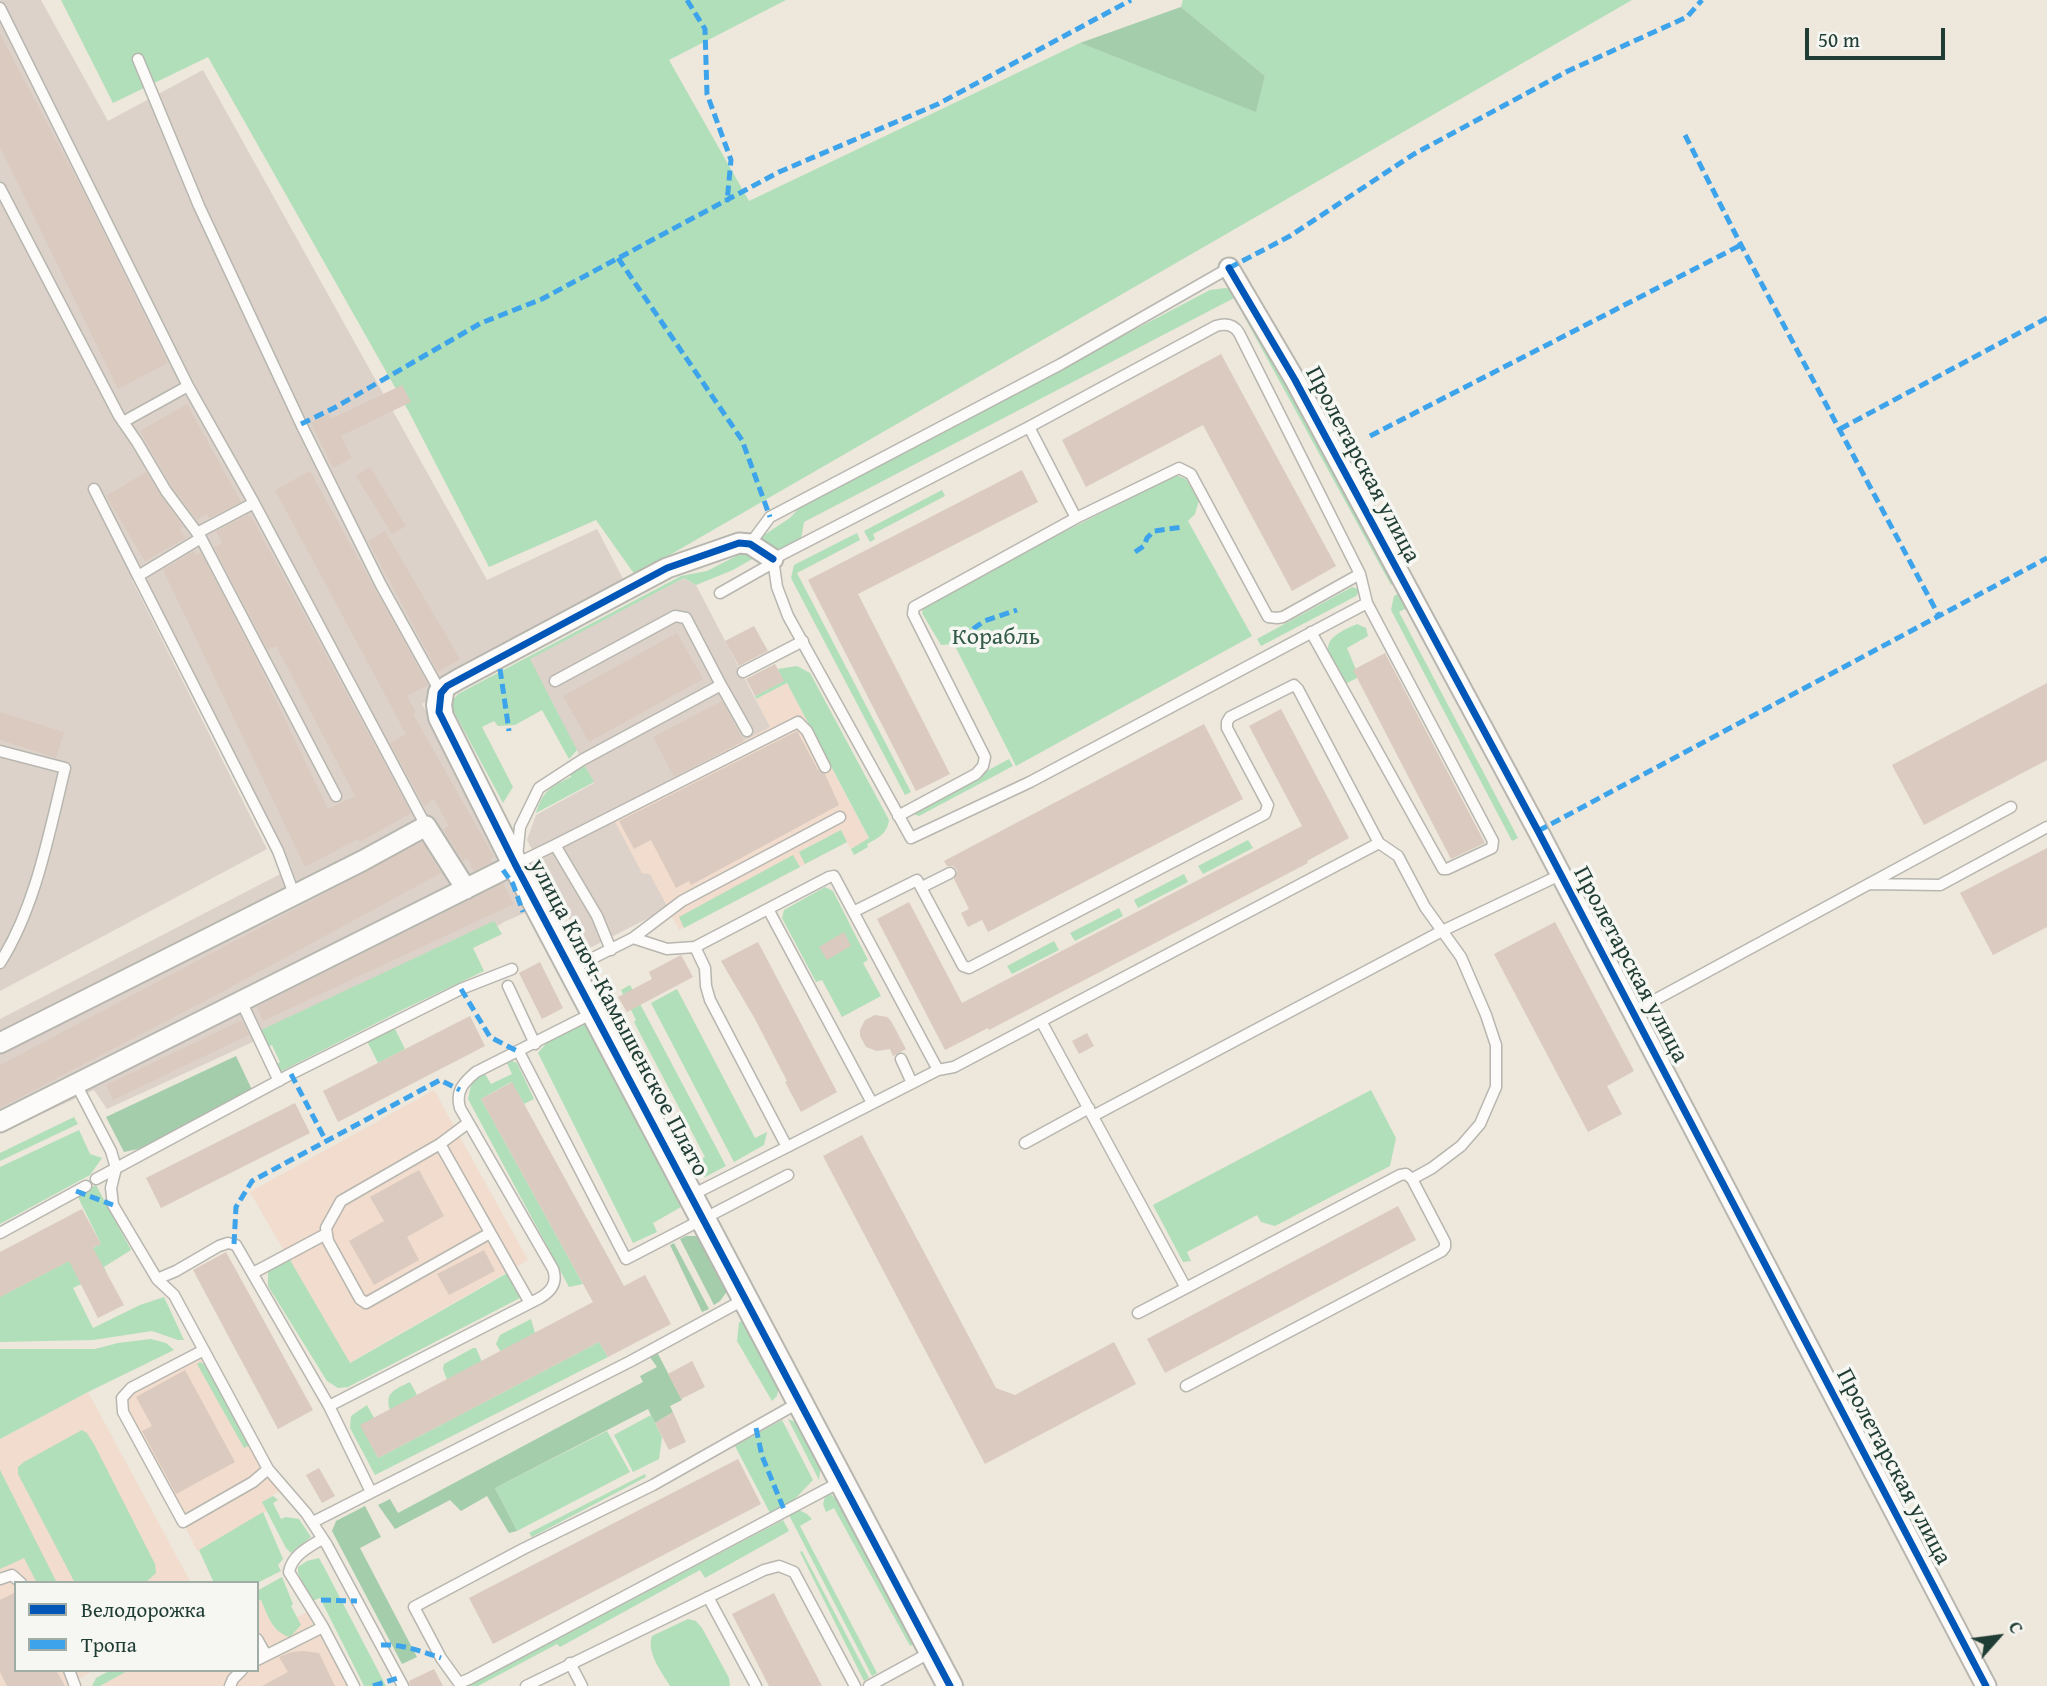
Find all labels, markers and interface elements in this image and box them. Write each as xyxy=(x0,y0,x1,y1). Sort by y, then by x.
scale bar xyxy=(1809,14,1949,58)
text: 50 m xyxy=(1818,24,1860,55)
street label: Пролетарская улица xyxy=(1298,362,1426,568)
park label: Корабль xyxy=(952,624,1040,652)
street label: улица Ключ-Камышенское Плато xyxy=(522,854,714,1182)
street label: Пролетарская улица xyxy=(1566,862,1694,1068)
street label: Пролетарская улица xyxy=(1829,1364,1957,1570)
legend xyxy=(14,1581,259,1672)
text: Велодорожка xyxy=(81,1594,206,1625)
north arrow xyxy=(1963,1602,2033,1672)
text: С xyxy=(2002,1616,2031,1638)
text: Тропа xyxy=(81,1629,137,1660)

